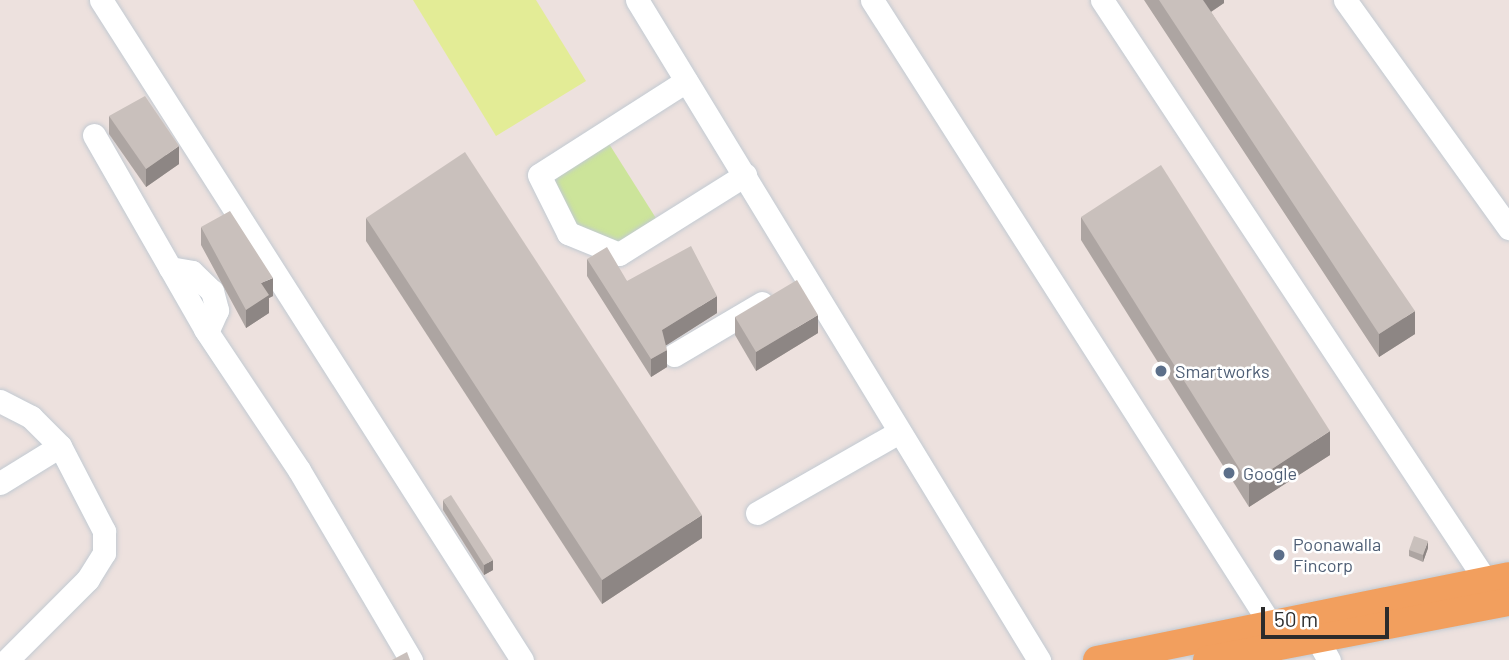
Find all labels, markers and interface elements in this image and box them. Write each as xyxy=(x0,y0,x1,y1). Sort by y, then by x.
place label: Smartworks xyxy=(1175,360,1270,382)
marker: Smartworks xyxy=(1153,363,1169,379)
place label: Google xyxy=(1243,462,1297,484)
marker: Google xyxy=(1221,465,1237,481)
place label: Poonawalla Fincorp xyxy=(1293,534,1381,576)
marker: Poonawalla Fincorp xyxy=(1271,547,1287,563)
scale bar xyxy=(1264,594,1392,638)
text: 50 m xyxy=(1274,606,1318,631)

